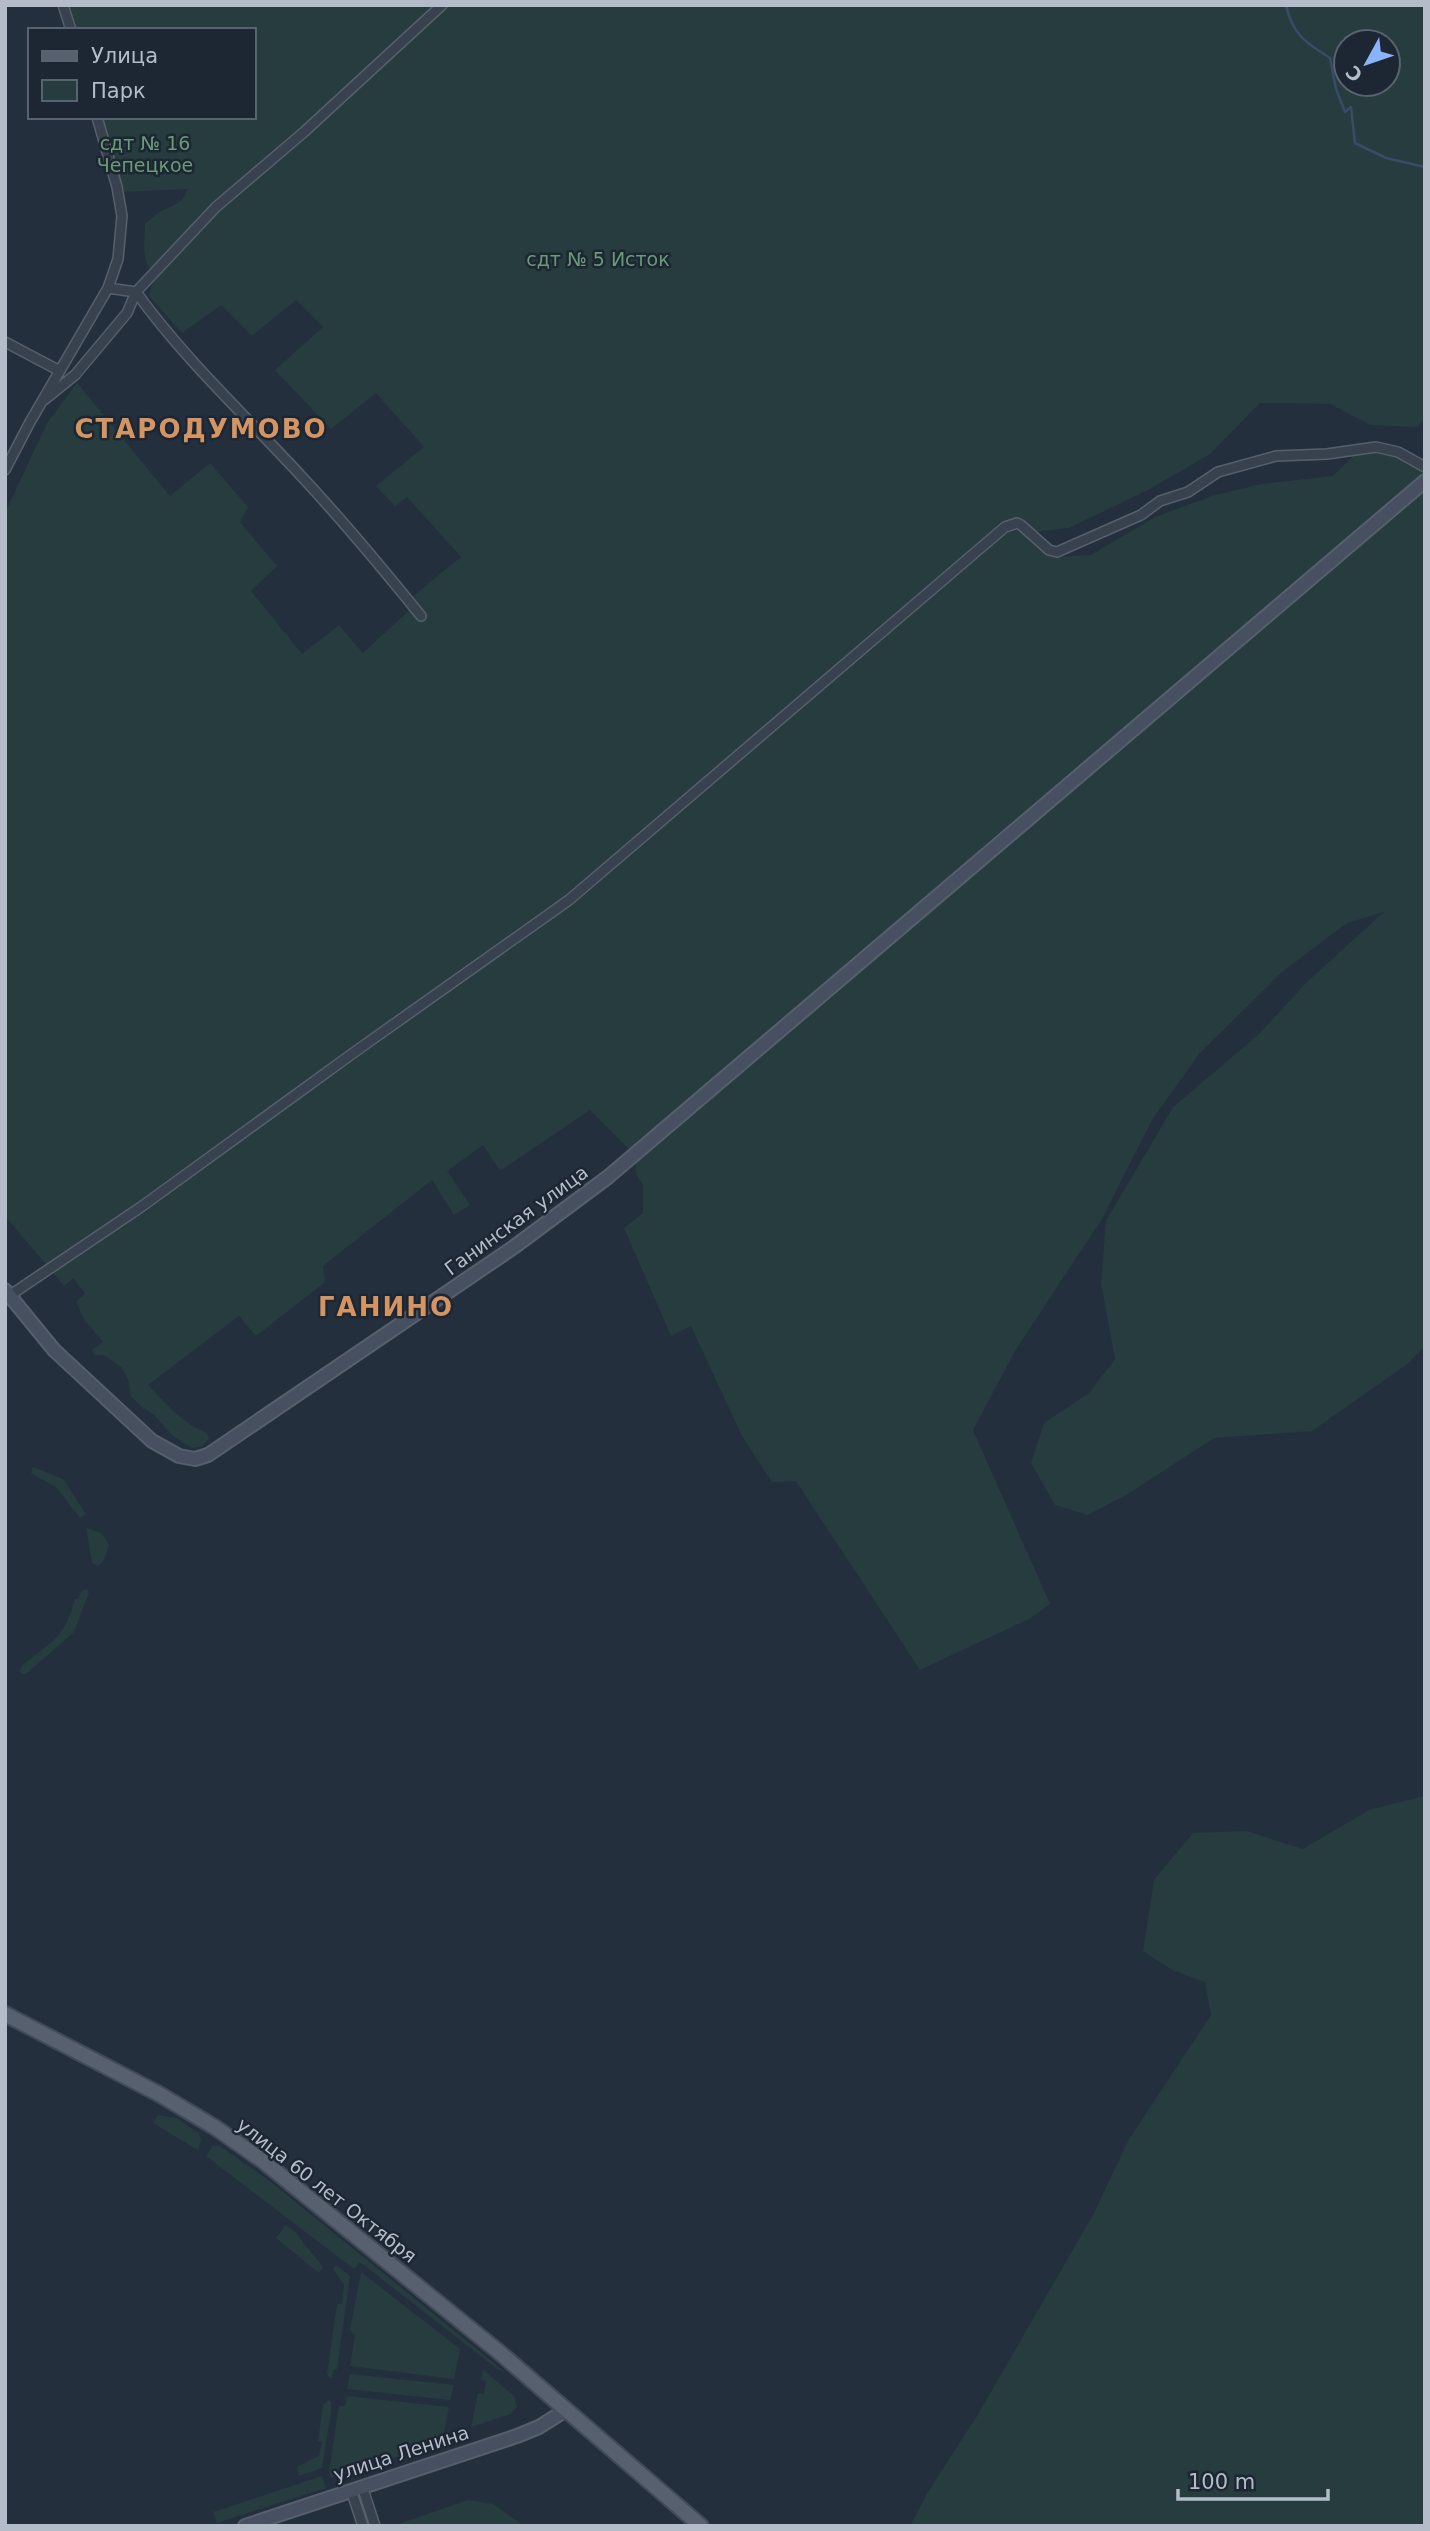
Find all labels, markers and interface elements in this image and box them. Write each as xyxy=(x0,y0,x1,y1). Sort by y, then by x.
legend xyxy=(28,28,256,119)
north arrow xyxy=(1332,28,1402,98)
text: Улица xyxy=(91,44,158,68)
text: С xyxy=(1341,62,1367,86)
text: Парк xyxy=(91,79,146,103)
park label: сдт № 16 Чепецкое xyxy=(97,132,193,176)
park label: сдт № 5 Исток xyxy=(526,248,670,270)
district label: СТАРОДУМОВО xyxy=(74,414,328,444)
street label: Ганинская улица xyxy=(440,1161,592,1279)
district label: ГАНИНО xyxy=(318,1292,454,1322)
street label: улица 60 лет Октября xyxy=(233,2113,421,2267)
street label: улица Ленина xyxy=(330,2421,472,2485)
scale bar xyxy=(1178,2458,1328,2502)
text: 100 m xyxy=(1188,2470,1255,2494)

